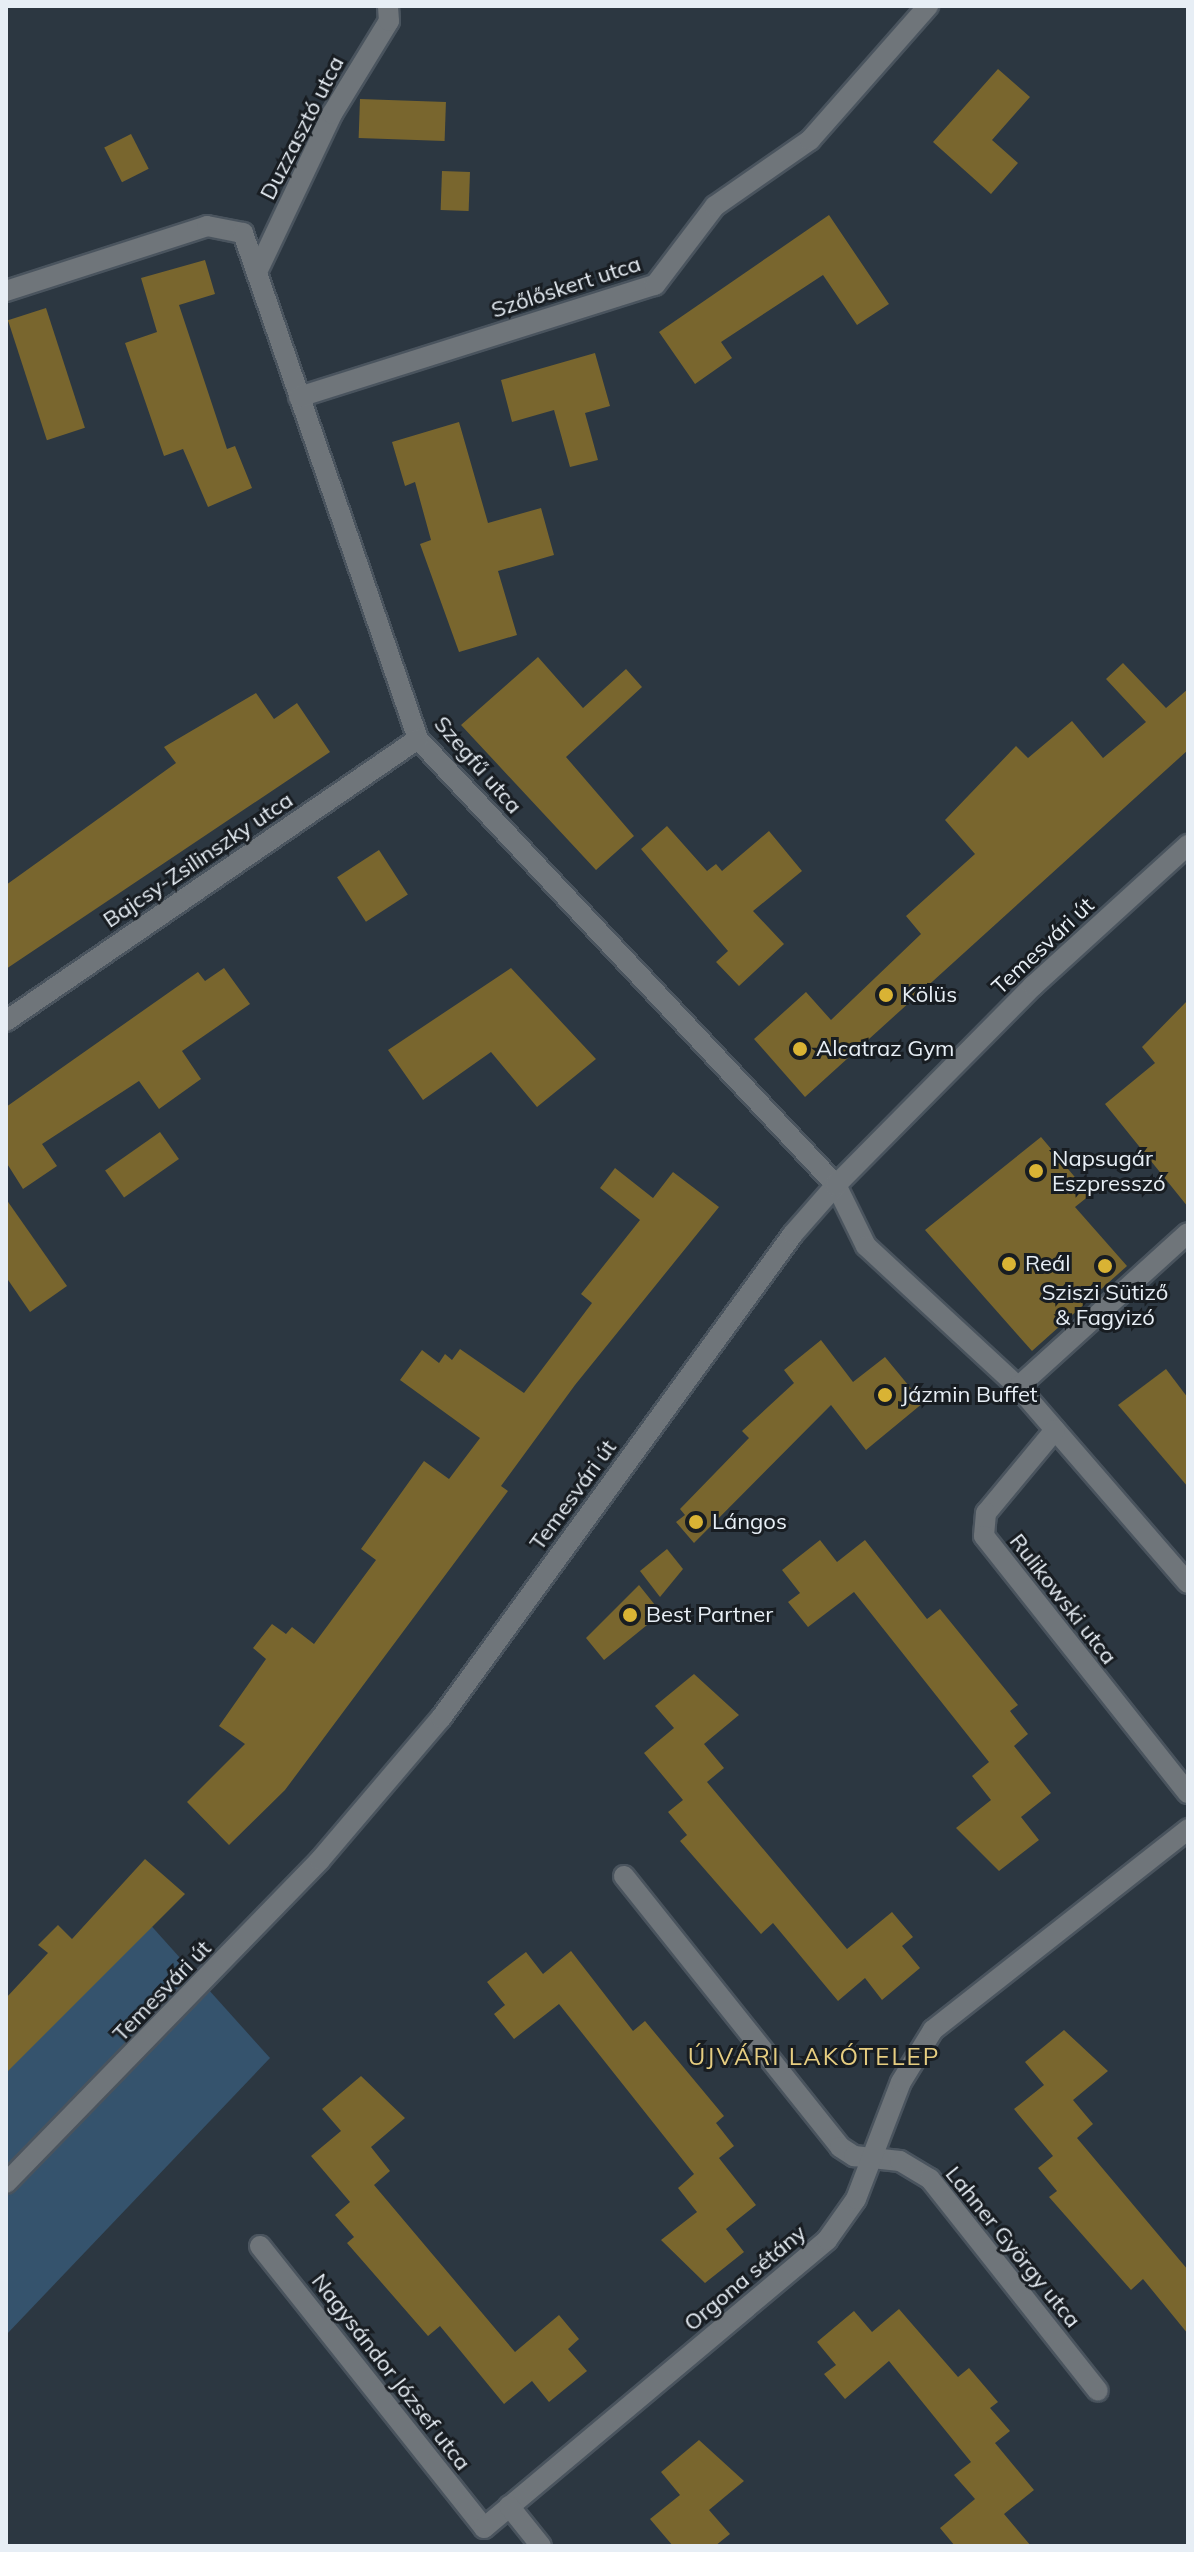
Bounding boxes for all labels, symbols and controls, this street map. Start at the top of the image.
street label: Duzzasztó utca [254,52,350,204]
street label: Szőlőskert utca [488,250,644,324]
street label: Szegfű utca [429,711,527,819]
street label: Bajcsy-Zsilinszky utca [98,787,298,933]
street label: Temesvári út [987,892,1099,1000]
place label: Kölüs [902,982,957,1008]
marker: Kölüs [877,986,895,1004]
place label: Alcatraz Gym [816,1036,954,1062]
marker: Alcatraz Gym [791,1040,809,1058]
place label: Napsugár Eszpresszó [1052,1145,1165,1196]
marker: Napsugár Eszpresszó [1027,1162,1045,1180]
place label: Reál [1025,1251,1070,1277]
marker: Reál [1000,1255,1018,1273]
marker: Sziszi Sütiző & Fagyizó [1096,1257,1114,1275]
place label: Sziszi Sütiző & Fagyizó [1042,1279,1168,1330]
place label: Jázmin Buffet [901,1382,1038,1408]
marker: Jázmin Buffet [876,1386,894,1404]
street label: Temesvári út [524,1435,622,1555]
place label: Lángos [712,1509,787,1535]
marker: Lángos [687,1513,705,1531]
street label: Rulikowski utca [1004,1529,1122,1669]
place label: Best Partner [646,1602,773,1628]
marker: Best Partner [621,1606,639,1624]
street label: Temesvári út [107,1935,217,2047]
district label: ÚJVÁRI LAKÓTELEP [688,2043,940,2071]
street label: Lahner György utca [940,2161,1086,2333]
street label: Orgona sétány [679,2219,811,2337]
street label: Nagysándor József utca [306,2268,476,2476]

